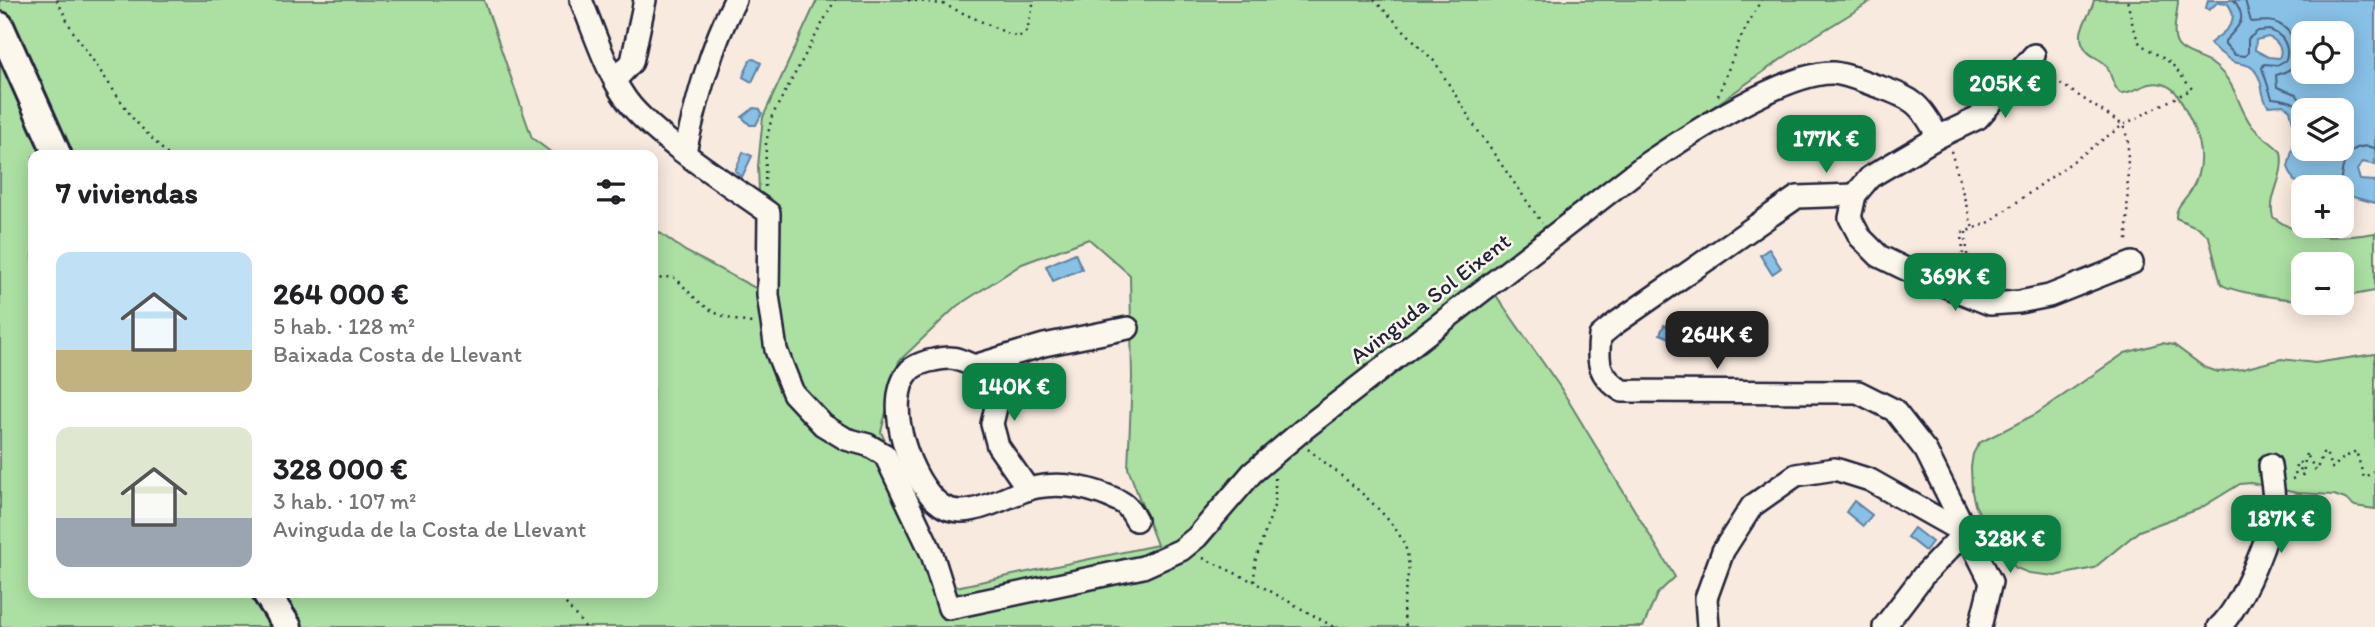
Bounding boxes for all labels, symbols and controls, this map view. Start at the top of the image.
map controls [2291,21,2354,315]
button: locate [2291,21,2354,84]
pin: 205K € [1948,60,2062,120]
text: 205K € [1969,69,2041,97]
button: layers [2291,98,2354,161]
pin: 177K € [1769,116,1883,175]
text: 177K € [1793,124,1859,152]
icon: filters [592,173,630,211]
text: 7 viviendas [56,174,198,211]
button: + [2291,175,2354,238]
street label: Avinguda Sol Eixent [1344,226,1516,369]
button: − [2291,252,2354,315]
pin: 369K € [1898,254,2012,313]
text: 369K € [1920,262,1990,290]
text: 264 000 € [273,275,409,312]
icon: home [112,280,196,364]
text: 5 hab. · 128 m² [273,312,415,340]
pin: 264K € [1660,312,1774,371]
text: 264K € [1681,320,1753,348]
text: Baixada Costa de Llevant [273,340,522,368]
pin: 140K € [957,364,1071,423]
text: 140K € [978,372,1050,400]
text: 328 000 € [273,450,408,487]
icon: home [112,455,196,539]
text: 3 hab. · 107 m² [273,487,417,515]
pin: 187K € [2224,496,2338,555]
text: 187K € [2247,504,2315,532]
text: Avinguda de la Costa de Llevant [273,515,586,543]
pin: 328K € [1953,516,2067,575]
text: 328K € [1975,524,2045,552]

